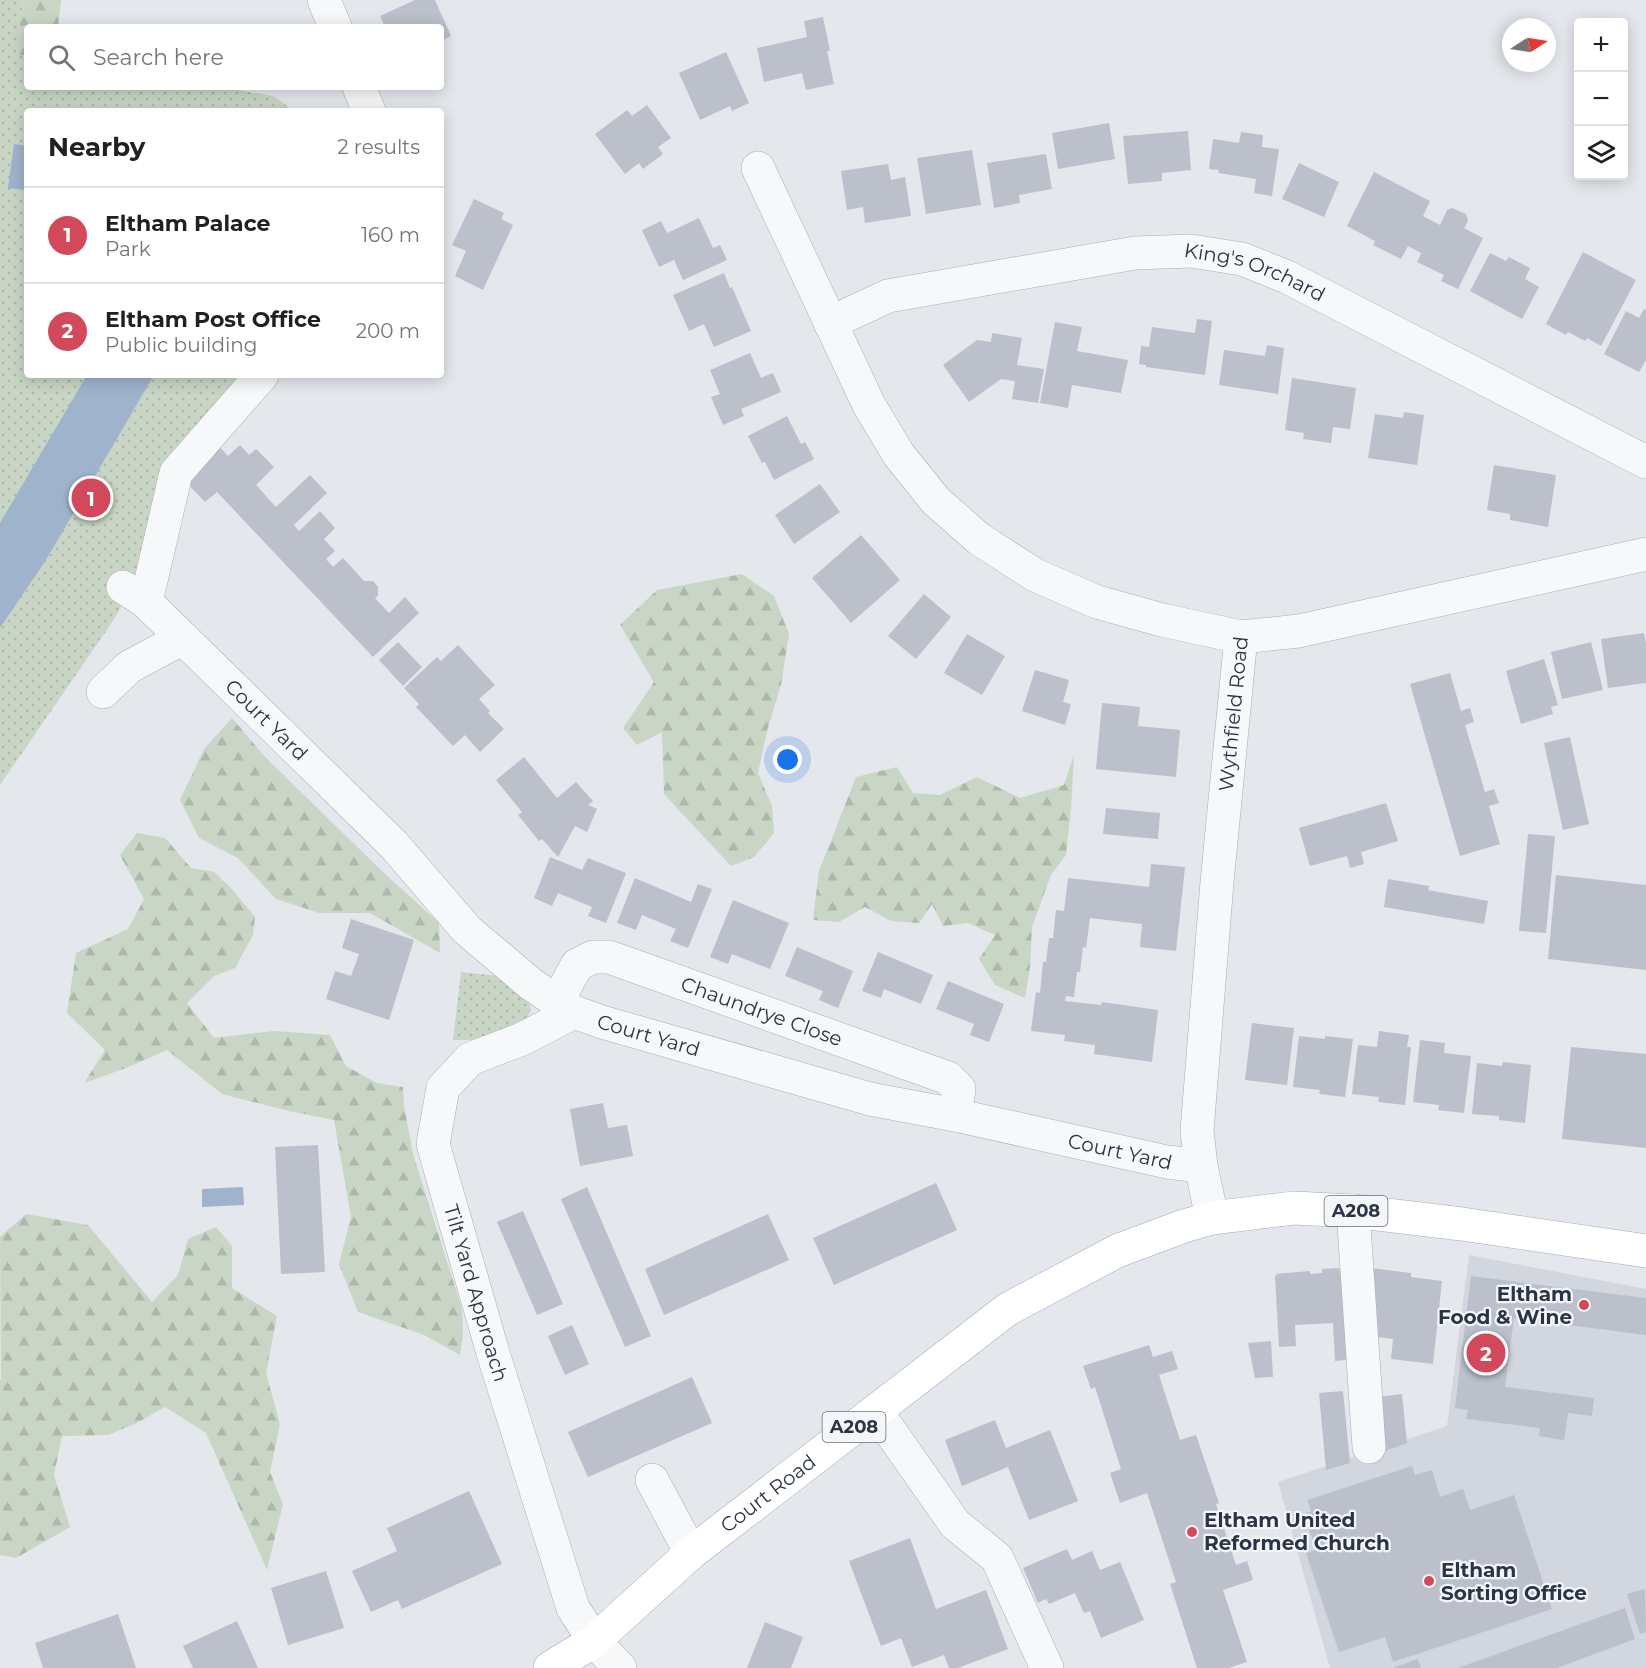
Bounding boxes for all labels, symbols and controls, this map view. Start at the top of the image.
north arrow [1502,18,1556,72]
map controls [1574,18,1628,180]
button: + [1574,18,1628,72]
search box [24,24,444,90]
icon: search [45,41,78,74]
text: Search here [93,44,224,71]
button: − [1574,72,1628,126]
button: layers [1574,126,1628,180]
text: Nearby [48,131,145,163]
text: 2 results [337,135,420,159]
text: Eltham Palace [105,210,270,237]
text: 1 [64,223,71,247]
text: 160 m [361,223,420,247]
text: Park [105,237,151,261]
street label: King's Orchard [1182,238,1329,307]
text: Eltham Post Office [105,306,321,333]
text: 2 [62,319,73,343]
text: 200 m [356,319,420,343]
text: Public building [105,333,258,357]
pin: 1 [72,476,110,520]
street label: Wythfield Road [1214,635,1253,792]
street label: Court Yard [220,674,313,766]
your location [773,745,802,774]
street label: Chaundrye Close [678,972,846,1051]
street label: Court Yard [594,1009,703,1062]
street label: Court Yard [1066,1128,1174,1175]
road number: A208 [1324,1196,1388,1226]
street label: Tilt Yard Approach [439,1202,513,1385]
place label: Eltham Food & Wine [1438,1282,1572,1329]
marker: Eltham Food & Wine [1577,1298,1591,1312]
pin: 2 [1466,1330,1506,1376]
road number: A208 [822,1412,886,1442]
street label: Court Road [716,1449,821,1538]
place label: Eltham United Reformed Church [1204,1508,1390,1555]
marker: Eltham United Reformed Church [1185,1525,1199,1539]
place label: Eltham Sorting Office [1441,1558,1587,1605]
marker: Eltham Sorting Office [1422,1574,1436,1588]

